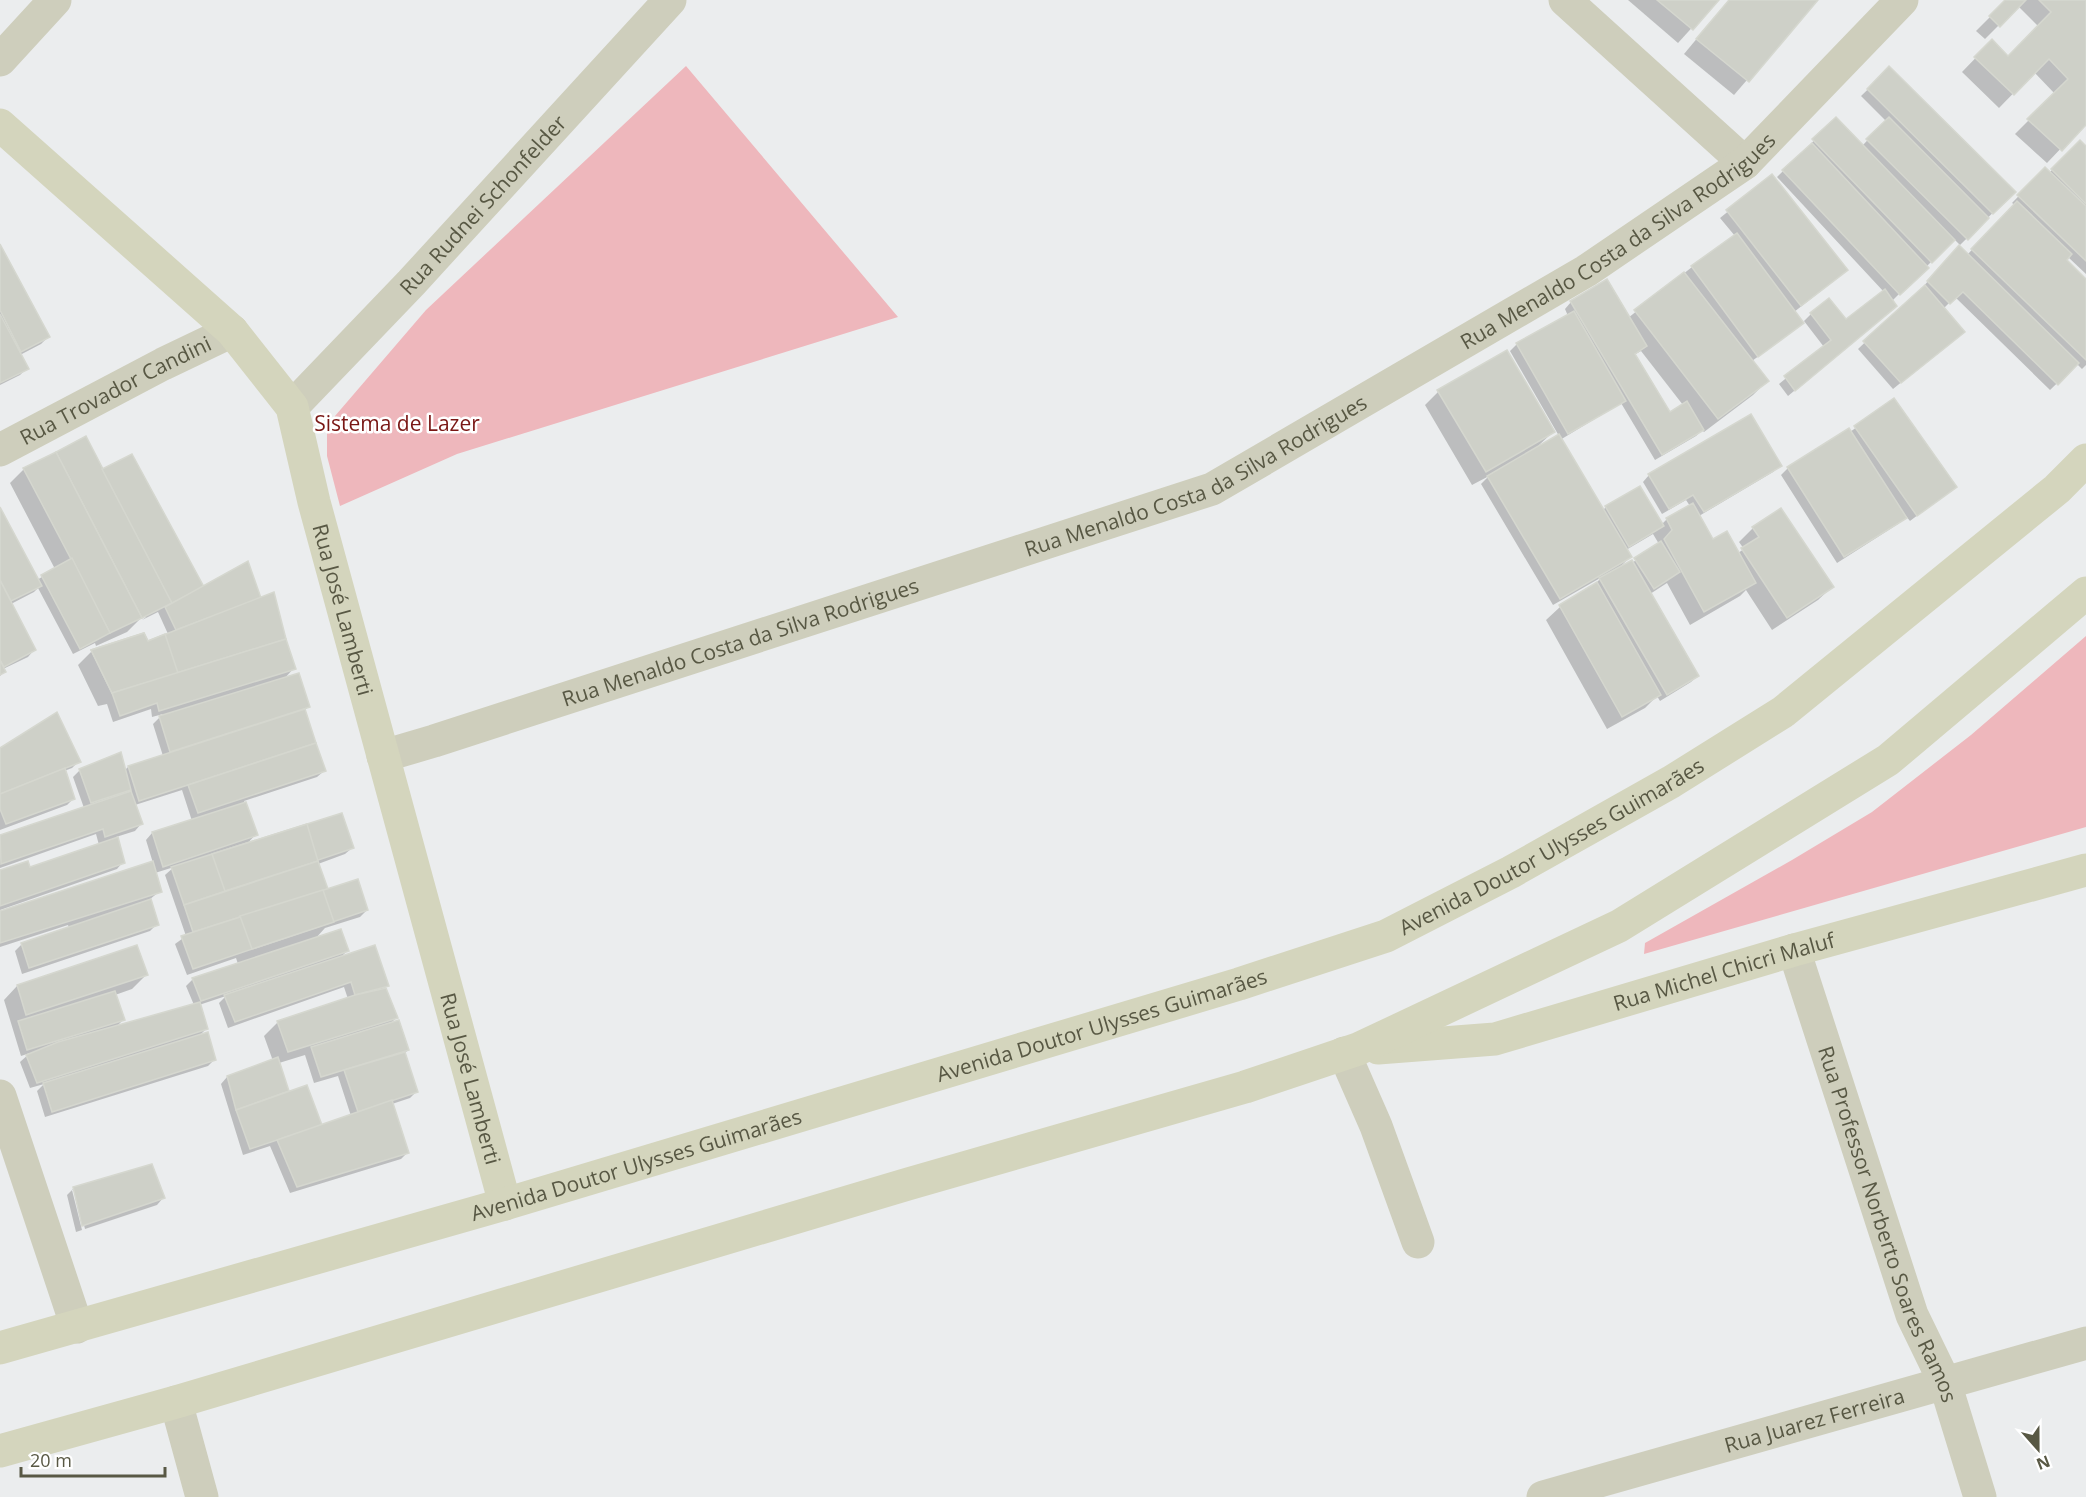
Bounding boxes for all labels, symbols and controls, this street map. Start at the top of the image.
street label: Rua Rudnei Schonfelder [393,108,572,301]
street label: Rua Menaldo Costa da Silva Rodrigues [1455,126,1781,355]
street label: Rua Trovador Candini [15,329,216,451]
street label: Rua Menaldo Costa da Silva Rodrigues [1021,388,1372,563]
park label: Sistema de Lazer [314,409,480,437]
street label: Rua José Lamberti [307,521,380,698]
street label: Rua Menaldo Costa da Silva Rodrigues [558,571,922,713]
street label: Avenida Doutor Ulysses Guimarães [1394,751,1709,941]
street label: Rua Michel Chicri Maluf [1610,925,1839,1017]
street label: Avenida Doutor Ulysses Guimarães [933,962,1271,1088]
street label: Rua José Lamberti [434,990,508,1167]
street label: Rua Professor Norberto Soares Ramos [1812,1042,1964,1405]
street label: Avenida Doutor Ulysses Guimarães [467,1102,805,1227]
street label: Rua Juarez Ferreira [1721,1381,1908,1459]
north arrow [2008,1419,2068,1479]
scale bar [21,1440,165,1478]
text: 20 m [30,1448,72,1472]
text: N [2033,1450,2053,1476]

